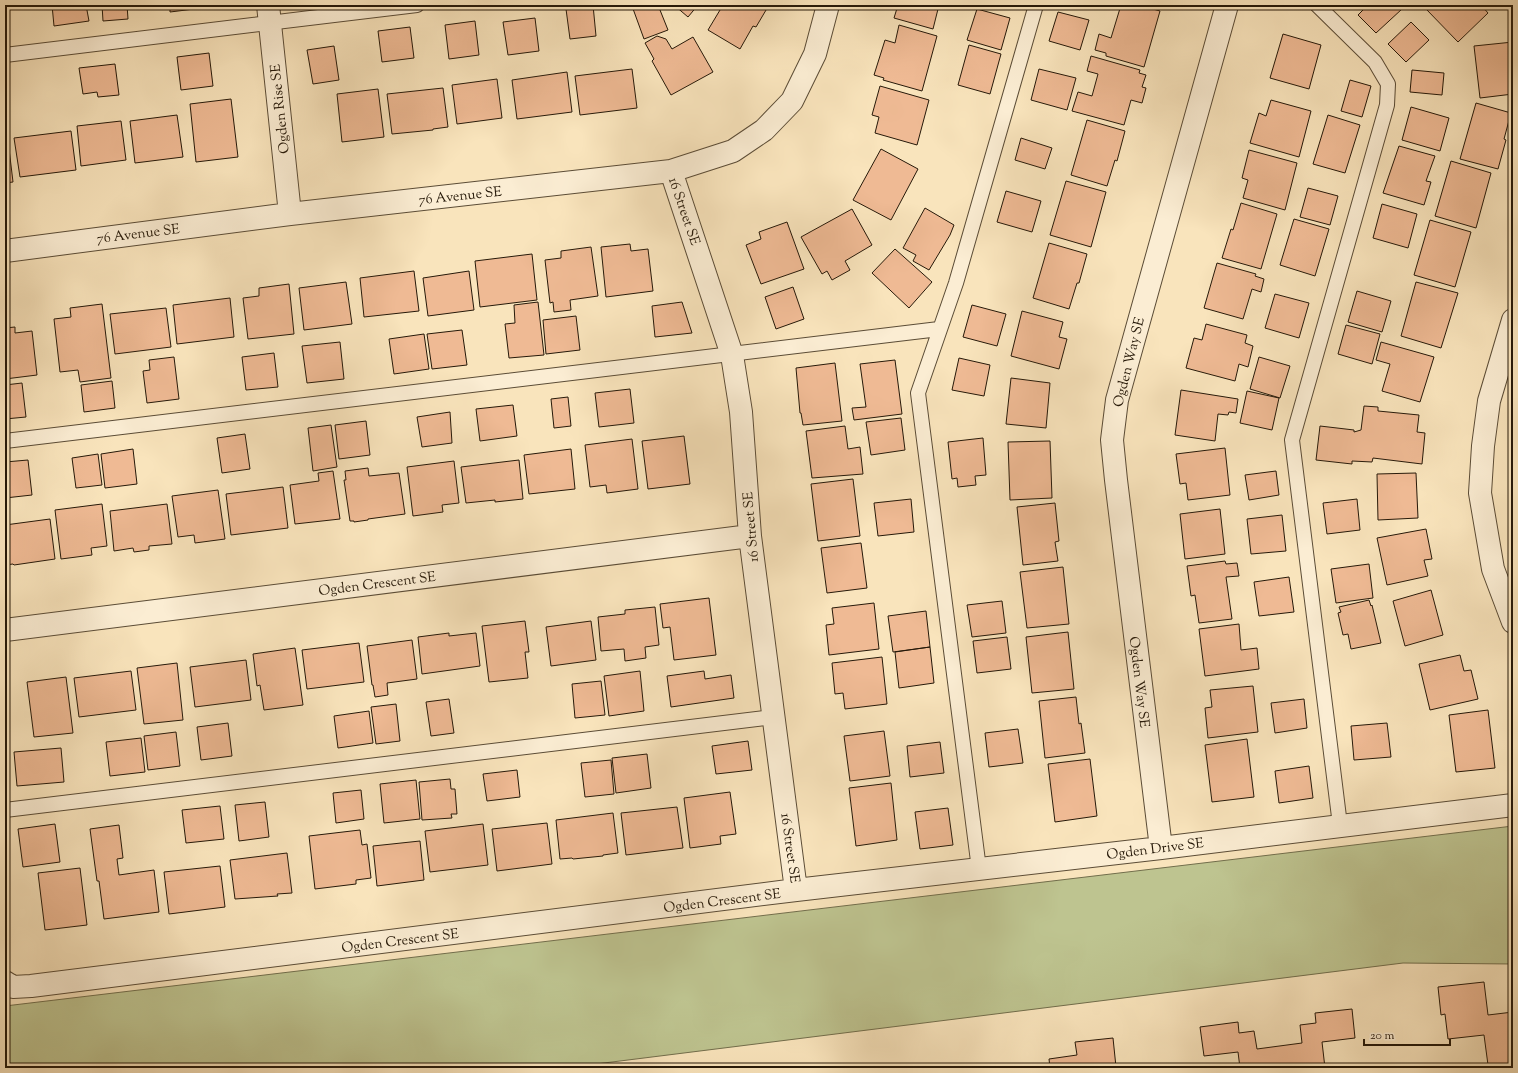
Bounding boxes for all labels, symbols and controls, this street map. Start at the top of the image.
street label: Ogden Rise SE [266,62,296,155]
street label: 16 Street SE [662,175,704,249]
street label: 76 Avenue SE [418,183,503,211]
street label: 76 Avenue SE [96,220,181,250]
street label: Ogden Way SE [1109,315,1151,410]
street label: 16 Street SE [739,490,765,563]
street label: Ogden Crescent SE [317,568,438,602]
street label: Ogden Way SE [1122,635,1154,730]
street label: 16 Street SE [774,812,804,885]
street label: Ogden Drive SE [1106,834,1205,866]
street label: Ogden Crescent SE [662,885,783,919]
street label: Ogden Crescent SE [340,925,461,959]
scale bar [1364,1021,1450,1047]
text: 20 m [1370,1027,1395,1045]

